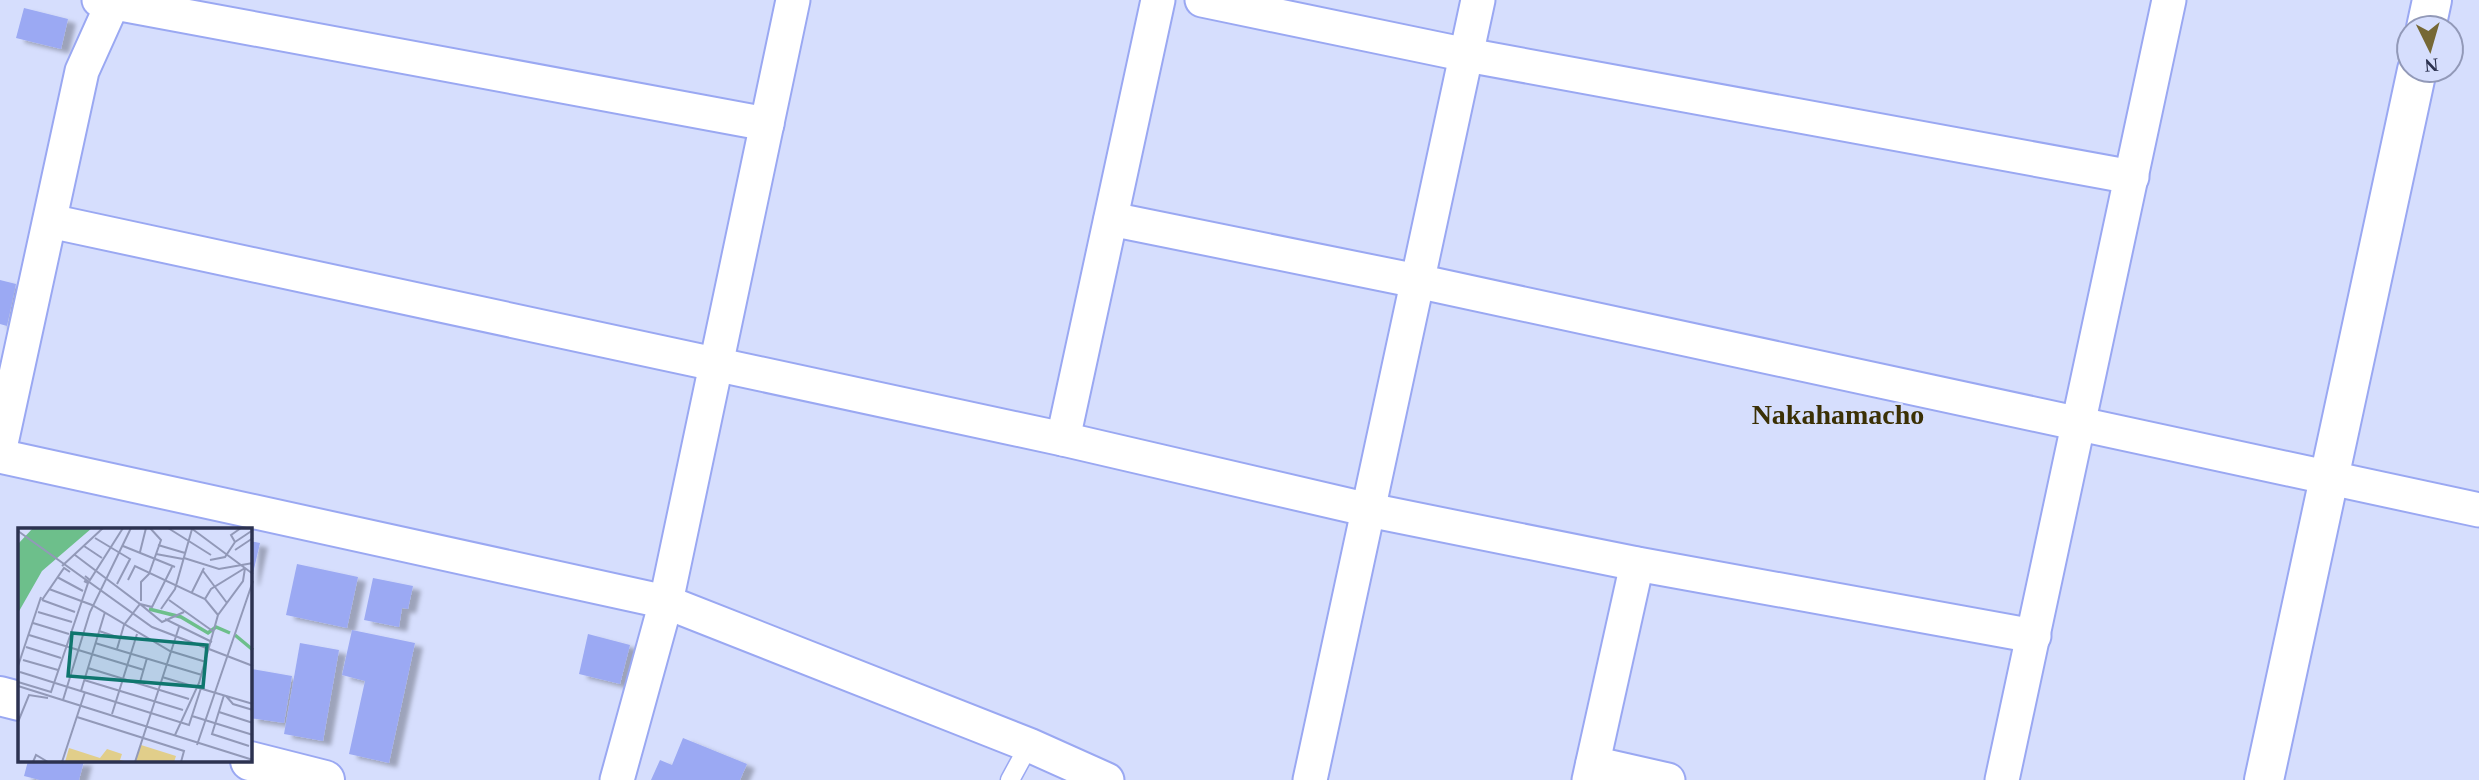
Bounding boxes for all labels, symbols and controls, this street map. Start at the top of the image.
north arrow [2395,14,2465,84]
text: N [2423,54,2439,77]
district label: Nakahamacho [1752,399,1924,430]
inset map [18,528,252,762]

